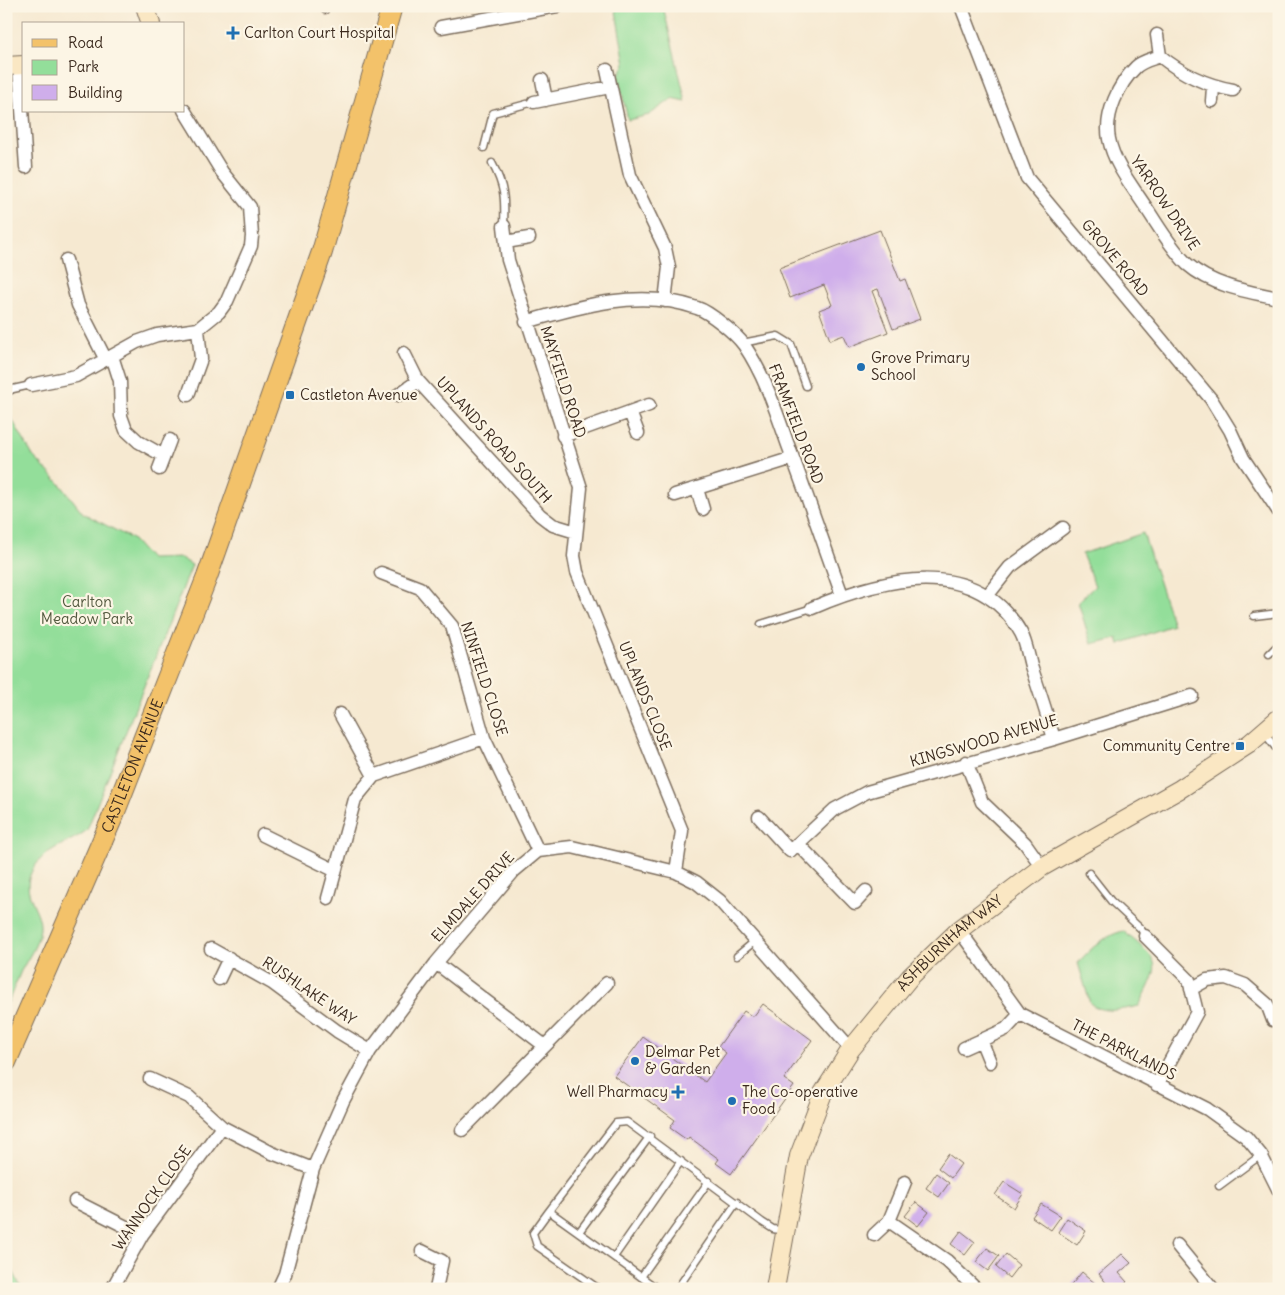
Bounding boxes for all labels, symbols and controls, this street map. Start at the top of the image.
legend [22,22,185,112]
place label: Carlton Court Hospital [244,23,394,42]
marker: Carlton Court Hospital [226,26,240,40]
text: Road [68,33,103,52]
text: Park [68,57,99,76]
text: Building [68,83,123,102]
street label: YARROW DRIVE [1127,152,1204,254]
street label: GROVE ROAD [1078,215,1153,300]
street label: MAYFIELD ROAD [536,323,591,440]
place label: Grove Primary School [871,348,970,384]
street label: FRAMFIELD ROAD [765,361,828,487]
marker: Grove Primary School [855,361,867,373]
street label: UPLANDS ROAD SOUTH [433,372,556,507]
place label: Castleton Avenue [300,385,418,404]
marker: Castleton Avenue [284,389,296,401]
park label: Carlton Meadow Park [41,592,133,628]
street label: NINFIELD CLOSE [457,619,512,739]
street label: UPLANDS CLOSE [615,638,676,753]
street label: CASTLETON AVENUE [97,696,167,836]
street label: KINGSWOOD AVENUE [908,710,1060,771]
place label: Community Centre [1103,736,1230,755]
marker: Community Centre [1234,740,1246,752]
street label: ELMDALE DRIVE [427,847,518,946]
street label: ASHBURNHAM WAY [892,890,1006,995]
street label: RUSHLAKE WAY [259,952,360,1029]
street label: THE PARKLANDS [1069,1015,1180,1084]
place label: Delmar Pet & Garden [645,1042,720,1078]
marker: Delmar Pet & Garden [629,1055,641,1067]
place label: Well Pharmacy [566,1082,668,1101]
place label: The Co-operative Food [742,1082,858,1118]
marker: Well Pharmacy [672,1086,684,1098]
marker: The Co-operative Food [726,1095,738,1107]
street label: WANNOCK CLOSE [108,1141,195,1254]

